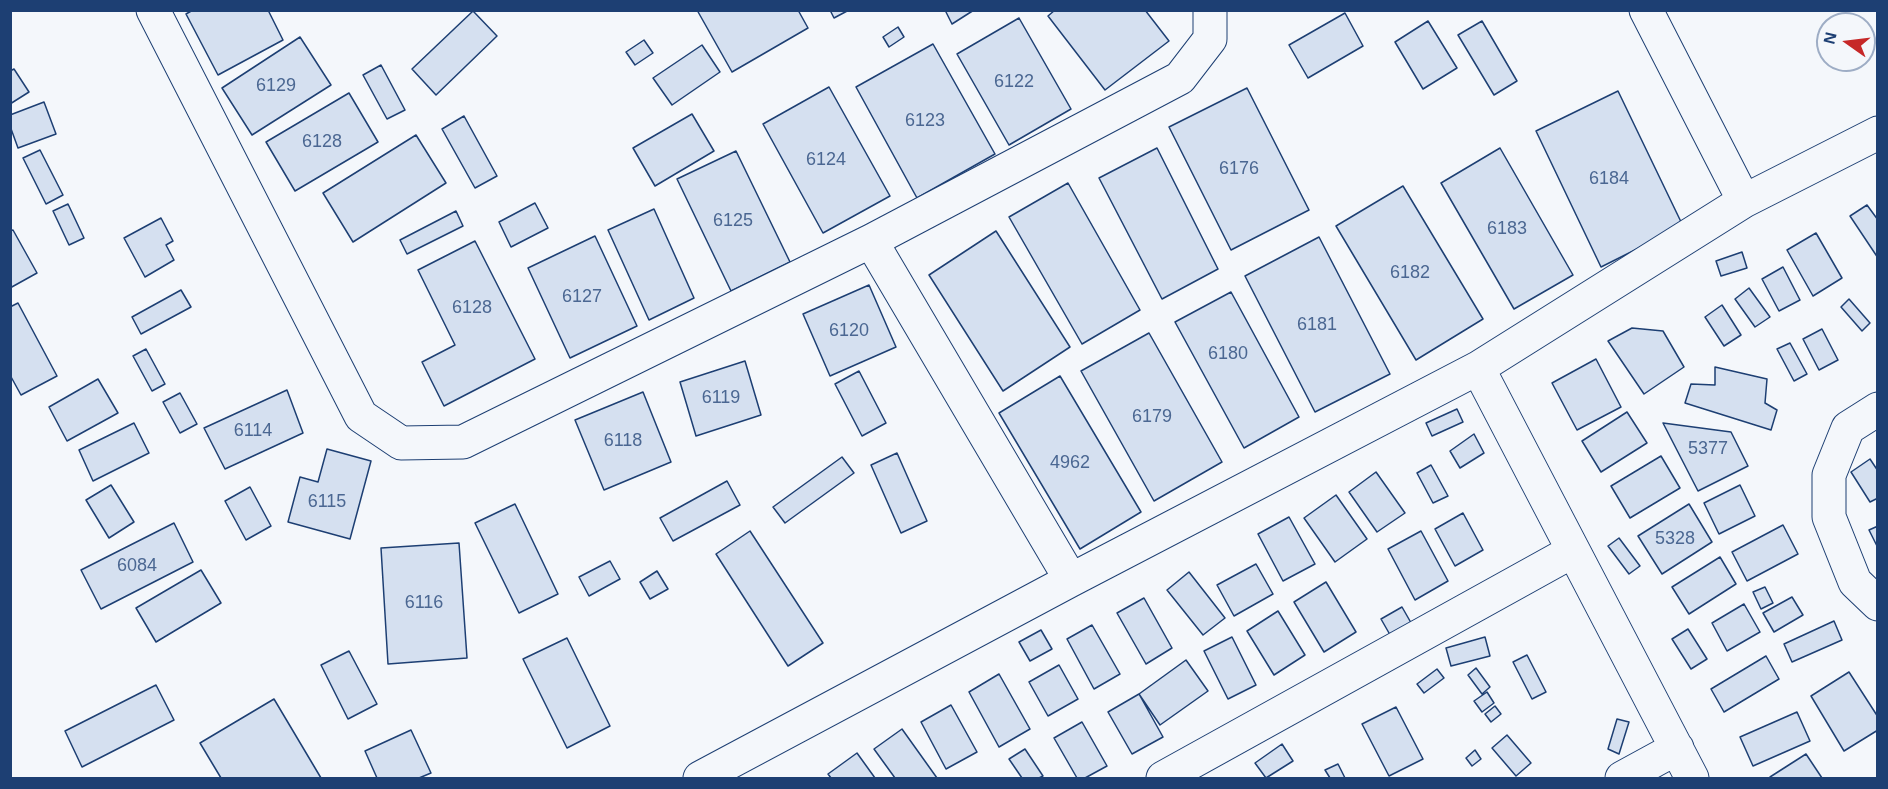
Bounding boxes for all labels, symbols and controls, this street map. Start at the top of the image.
north arrow [1816,12,1876,72]
text: N [1820,30,1840,46]
house number: 6122 [994,71,1034,93]
house number: 6129 [256,75,296,97]
house number: 6123 [905,110,945,132]
house number: 6128 [302,131,342,153]
house number: 6124 [806,149,846,171]
house number: 6176 [1219,158,1259,180]
house number: 6184 [1589,168,1629,190]
house number: 6125 [713,210,753,232]
house number: 6183 [1487,218,1527,240]
house number: 6182 [1390,262,1430,284]
house number: 6127 [562,286,602,308]
house number: 6128 [452,297,492,319]
house number: 6181 [1297,314,1337,336]
house number: 6120 [829,320,869,342]
house number: 6180 [1208,343,1248,365]
house number: 6119 [702,387,740,409]
house number: 6179 [1132,406,1172,428]
house number: 6114 [234,420,272,442]
house number: 6118 [604,430,642,452]
house number: 5377 [1688,438,1728,460]
house number: 4962 [1050,452,1090,474]
house number: 6115 [308,491,346,513]
house number: 5328 [1655,528,1695,550]
house number: 6084 [117,555,157,577]
house number: 6116 [405,592,443,614]

